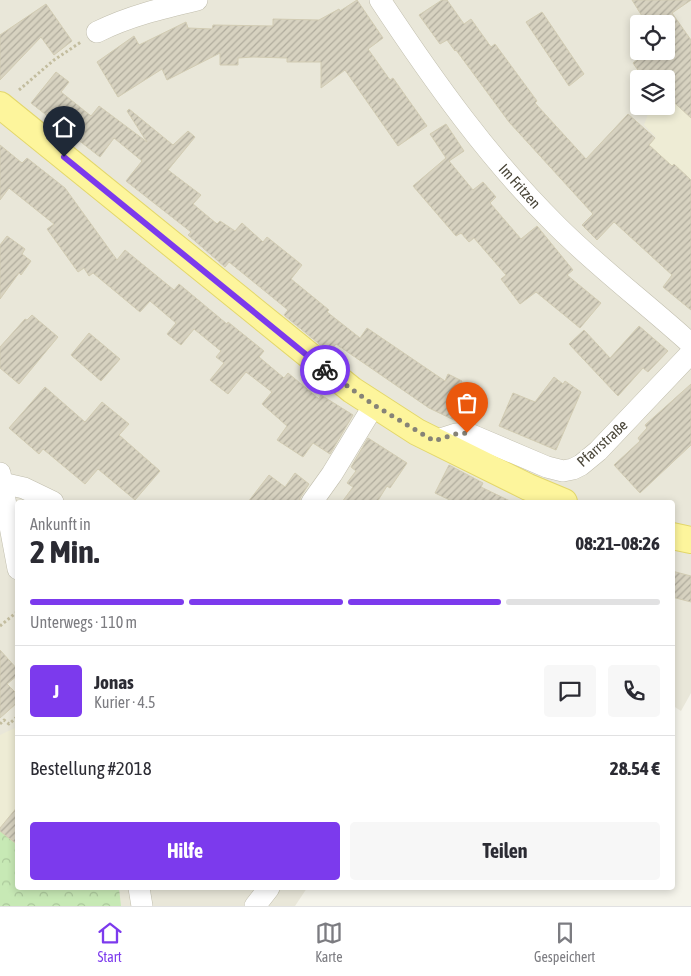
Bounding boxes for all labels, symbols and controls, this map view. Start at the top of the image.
map controls [630,15,675,115]
button: locate [630,15,675,60]
button: layers [630,70,675,115]
pin [43,106,85,157]
icon: home [50,113,78,141]
street label: Im Fritzen [496,160,544,212]
courier [300,345,350,395]
icon: bike [311,356,339,384]
pin [446,382,488,433]
icon: bag [453,389,481,417]
street label: Pfarrstraße [573,416,631,470]
text: Ankunft in [30,515,91,533]
text: 08:21–08:26 [575,532,660,554]
text: 2 Min. [30,533,99,570]
text: Unterwegs · 110 m [30,613,137,631]
button: chat [544,665,596,717]
button: phone [608,665,660,717]
text: Jonas [94,671,134,693]
text: J [53,680,59,702]
text: Kurier · 4.5 [94,693,156,711]
text: Bestellung #2018 [30,757,152,779]
text: 28.54 € [610,757,660,779]
button: Hilfe [30,822,340,880]
button: Teilen [350,822,660,880]
tab: Start [96,919,124,965]
tab: Karte [315,919,343,965]
tab: Gespeichert [534,919,595,965]

